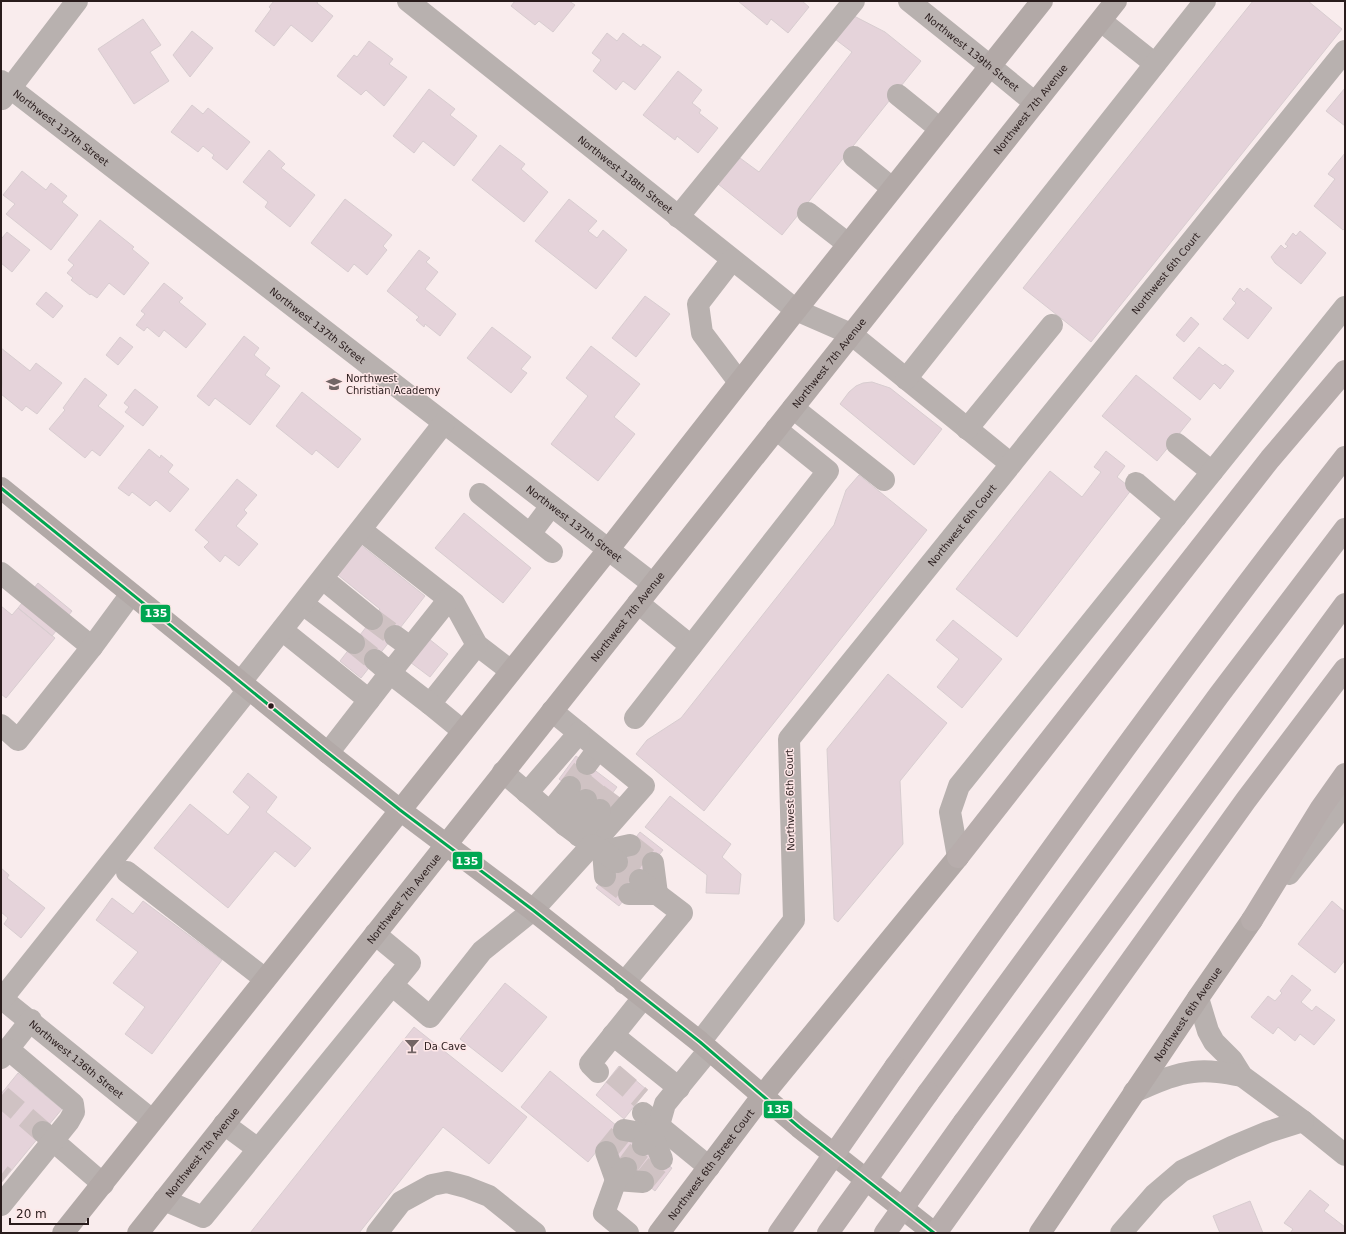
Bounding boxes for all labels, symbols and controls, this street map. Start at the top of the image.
street label: Northwest 139th Street [923,11,1021,93]
street label: Northwest 7th Avenue [991,62,1069,156]
street label: Northwest 137th Street [11,87,111,168]
street label: Northwest 138th Street [576,133,675,215]
street label: Northwest 6th Court [1129,230,1202,316]
street label: Northwest 137th Street [268,285,368,366]
street label: Northwest 7th Avenue [790,316,868,410]
place label: Northwest Christian Academy [346,373,440,396]
school or university icon: Northwest Christian Academy [325,375,343,393]
street label: Northwest 6th Court [925,482,998,568]
street label: Northwest 137th Street [524,483,624,564]
street label: Northwest 7th Avenue [588,569,666,664]
line badge: 135 [140,604,171,623]
text: 135 [145,607,167,620]
unlabelled marker [266,701,276,711]
street label: Northwest 6th Court [784,749,796,851]
street label: Northwest 7th Avenue [364,851,443,946]
line badge: 135 [452,851,483,870]
text: 135 [456,855,478,868]
street label: Northwest 6th Avenue [1152,965,1223,1063]
street label: Northwest 136th Street [27,1018,126,1100]
bar icon: Da Cave [403,1037,421,1055]
place label: Da Cave [424,1041,466,1052]
line badge: 135 [763,1100,793,1119]
text: 135 [767,1103,789,1116]
street label: Northwest 7th Avenue [163,1105,241,1199]
street label: Northwest 6th Street Court [666,1107,756,1222]
scale bar [10,1200,88,1226]
text: 20 m [16,1207,47,1221]

